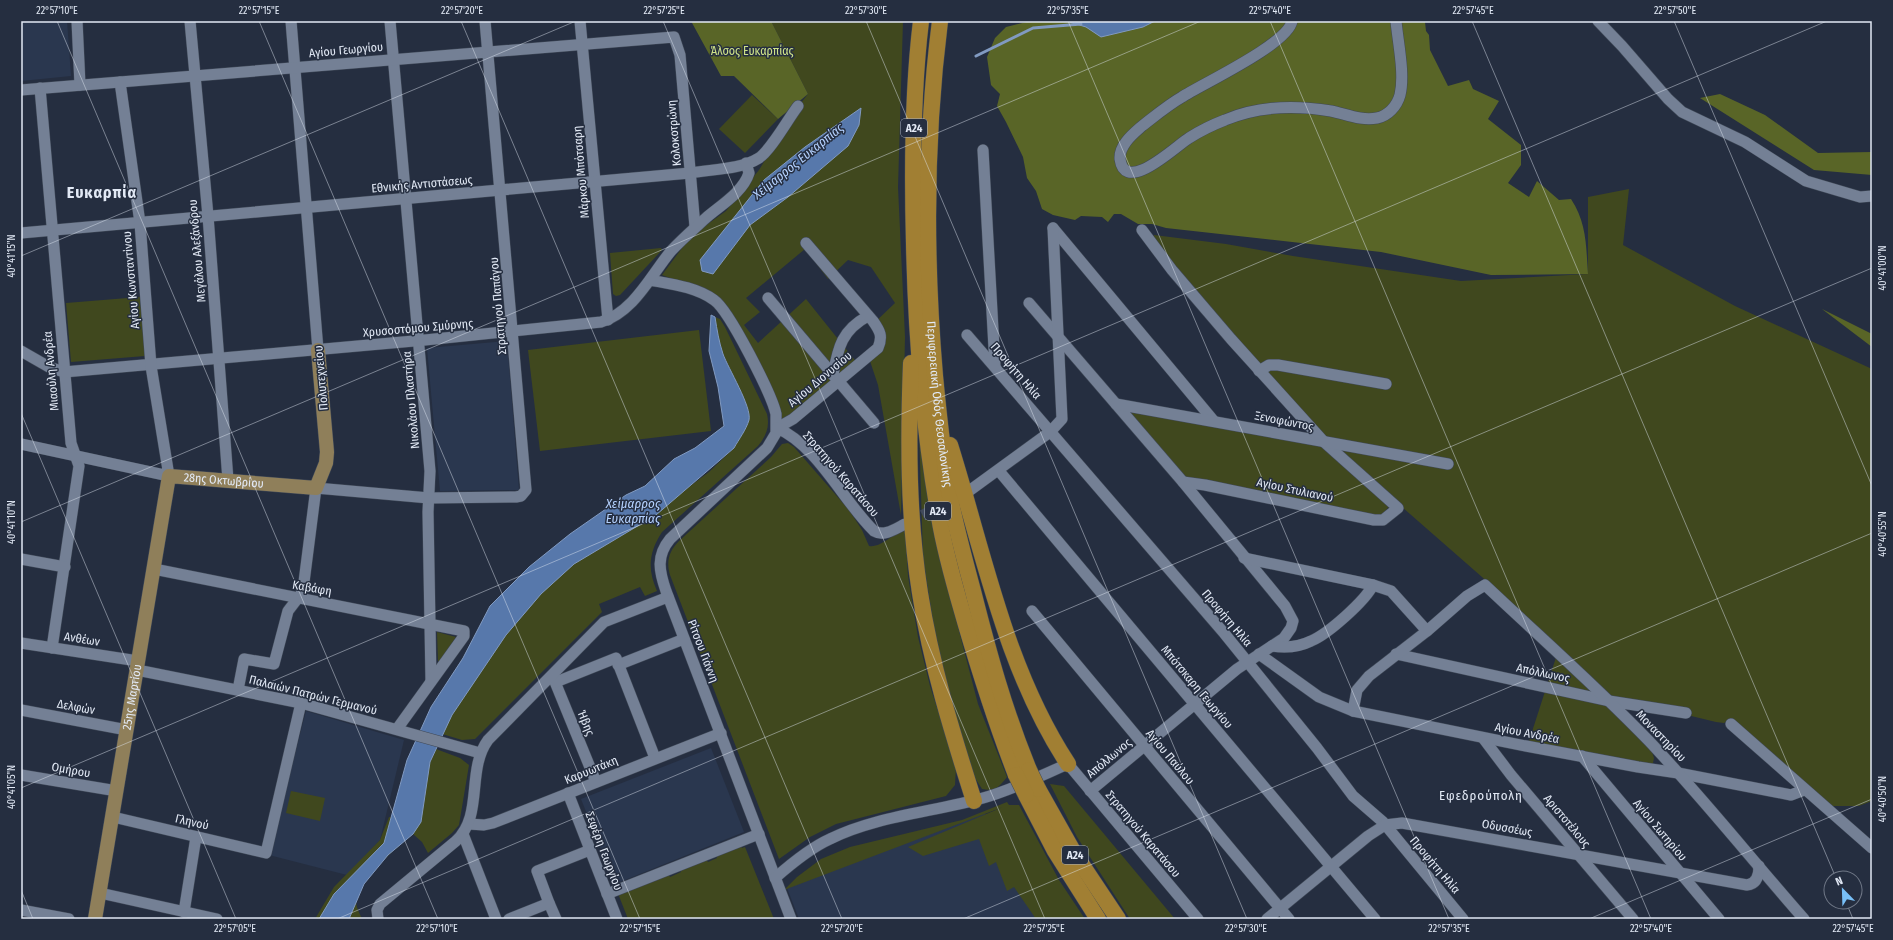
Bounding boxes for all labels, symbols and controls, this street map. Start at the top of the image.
text: 22°57'10"E [36,5,78,17]
text: 22°57'15"E [239,5,280,17]
text: 22°57'20"E [441,5,483,17]
text: 22°57'25"E [643,5,685,17]
text: 22°57'30"E [845,5,887,17]
text: 22°57'35"E [1047,5,1089,17]
text: 22°57'40"E [1249,5,1291,17]
text: 22°57'45"E [1452,5,1494,17]
text: 22°57'50"E [1654,5,1696,17]
street label: Αγίου Γεωργίου [308,40,384,60]
park label: Άλσος Ευκαρπίας [710,44,794,58]
street label: Κολοκοτρώνη [664,99,684,167]
water label: Χείμαρρος Ευκαρπίας [749,119,847,203]
road number: Α24 [901,119,927,137]
street label: Μάρκου Μπότσαρη [570,125,592,219]
street label: Εθνικής Αντιστάσεως [371,173,473,195]
district label: Ευκαρπία [67,183,137,202]
street label: Μεγάλου Αλεξάνδρου [186,199,208,303]
street label: Αγίου Κωνσταντίνου [120,231,142,329]
text: 40°41'15"N [6,235,18,278]
text: 40°41'00"N [1877,245,1889,291]
street label: Στρατηγού Παπάγου [487,257,509,355]
street label: Χρυσοστόμου Σμύρνης [362,316,474,340]
street label: Περιφερειακή Οδός Θεσσαλονίκης [924,321,955,488]
street label: Μιαούλη Ανδρέα [41,330,61,412]
street label: Προφήτη Ηλία [988,340,1044,402]
street label: Πολυτεχνείου [311,345,331,411]
street label: Αγίου Διονυσίου [785,348,855,410]
street label: Νικολάου Πλαστήρα [400,351,422,449]
street label: Ξενοφώντος [1253,408,1315,434]
street label: Στρατηγού Καρατάσου [800,428,882,520]
street label: 28ης Οκτωβρίου [183,470,264,491]
street label: Αγίου Στυλιανού [1255,475,1335,505]
water label: Χείμαρρος Ευκαρπίας [605,496,661,526]
text: 40°41'10"N [6,500,18,544]
road number: Α24 [925,502,951,520]
text: 40°40'55"N [1877,511,1889,557]
street label: Καβάφη [291,578,333,598]
street label: Προφήτη Ηλία [1199,587,1255,649]
street label: Ρίτσου Γιάννη [685,618,721,684]
street label: Ανθέων [63,629,102,649]
street label: Μπότσκαρη Γεωργίου [1158,643,1236,731]
street label: Απόλλωνος [1515,661,1571,685]
street label: 25ης Μαρτίου [120,663,144,731]
street label: Παλαιών Πατρών Γερμανού [247,672,379,718]
street label: Δελφών [56,697,97,717]
street label: Μοναστηρίου [1633,707,1689,765]
street label: Ήβης [575,708,597,738]
street label: Αγίου Ανδρέα [1494,720,1560,746]
street label: Αγίου Παύλου [1143,727,1197,787]
street label: Απόλλωνος [1084,735,1134,781]
street label: Καρυωτάκη [562,753,620,787]
street label: Ομήρου [51,760,91,780]
text: 40°41'05"N [6,765,18,809]
text: 40°40'50"N [1877,776,1889,822]
street label: Στρατηγού Καρατάσου [1103,788,1183,880]
district label: Εφεδρούπολη [1439,788,1523,803]
street label: Αριστοτέλους [1541,792,1593,850]
street label: Αγίου Σωτηρίου [1630,796,1690,864]
street label: Σεφέρη Γεωργίου [583,810,625,892]
street label: Γληνού [174,811,210,833]
street label: Οδυσσέως [1481,817,1533,839]
street label: Προφήτη Ηλία [1407,834,1463,896]
road number: Α24 [1062,846,1088,864]
north arrow [1823,870,1863,910]
text: N [1834,874,1845,889]
text: 22°57'05"E [214,923,256,935]
text: 22°57'10"E [416,923,458,935]
text: 22°57'15"E [620,923,661,935]
text: 22°57'20"E [821,923,863,935]
text: 22°57'25"E [1023,923,1065,935]
text: 22°57'30"E [1225,923,1267,935]
text: 22°57'35"E [1428,923,1470,935]
text: 22°57'40"E [1630,923,1672,935]
text: 22°57'45"E [1832,923,1874,935]

